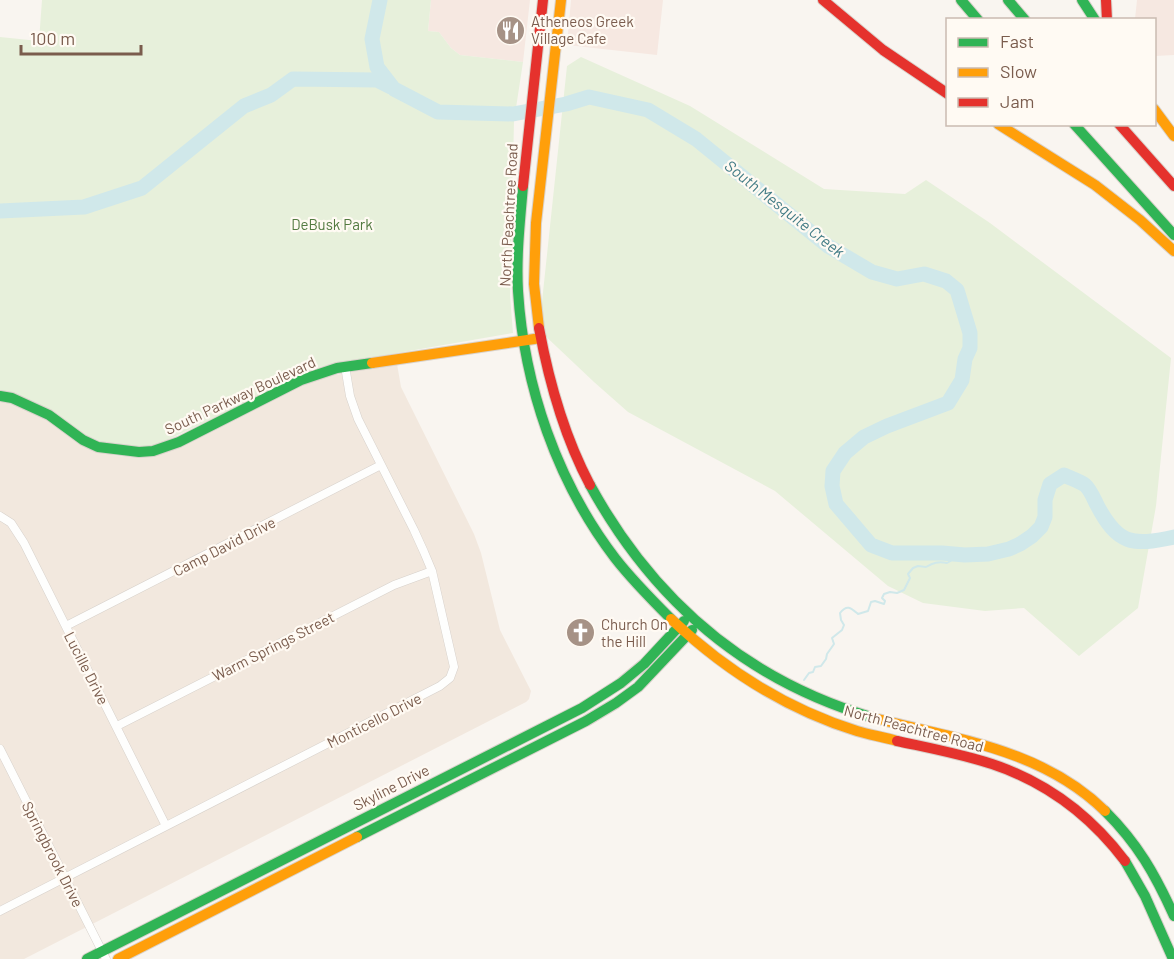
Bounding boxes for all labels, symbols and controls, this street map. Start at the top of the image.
place label: Atheneos Greek Village Cafe [531,12,634,47]
restaurant icon: Atheneos Greek Village Cafe [494,14,526,46]
scale bar [21,18,141,56]
legend [946,18,1156,126]
text: 100 m [30,27,75,49]
text: Fast [1000,30,1034,52]
text: Slow [1000,60,1037,82]
text: Jam [1000,90,1034,112]
street label: North Peachtree Road [495,143,521,287]
water label: South Mesquite Creek [721,155,849,261]
park label: DeBusk Park [291,215,373,233]
street label: South Parkway Boulevard [162,352,318,438]
street label: Camp David Drive [170,512,278,580]
street label: Warm Springs Street [209,607,337,685]
place label: Church On the Hill [601,615,668,650]
church icon: Church On the Hill [564,617,596,649]
street label: Lucille Drive [61,628,113,708]
street label: Monticello Drive [324,688,424,752]
street label: North Peachtree Road [842,701,986,755]
street label: Skyline Drive [350,760,432,814]
street label: Springbrook Drive [19,798,87,910]

